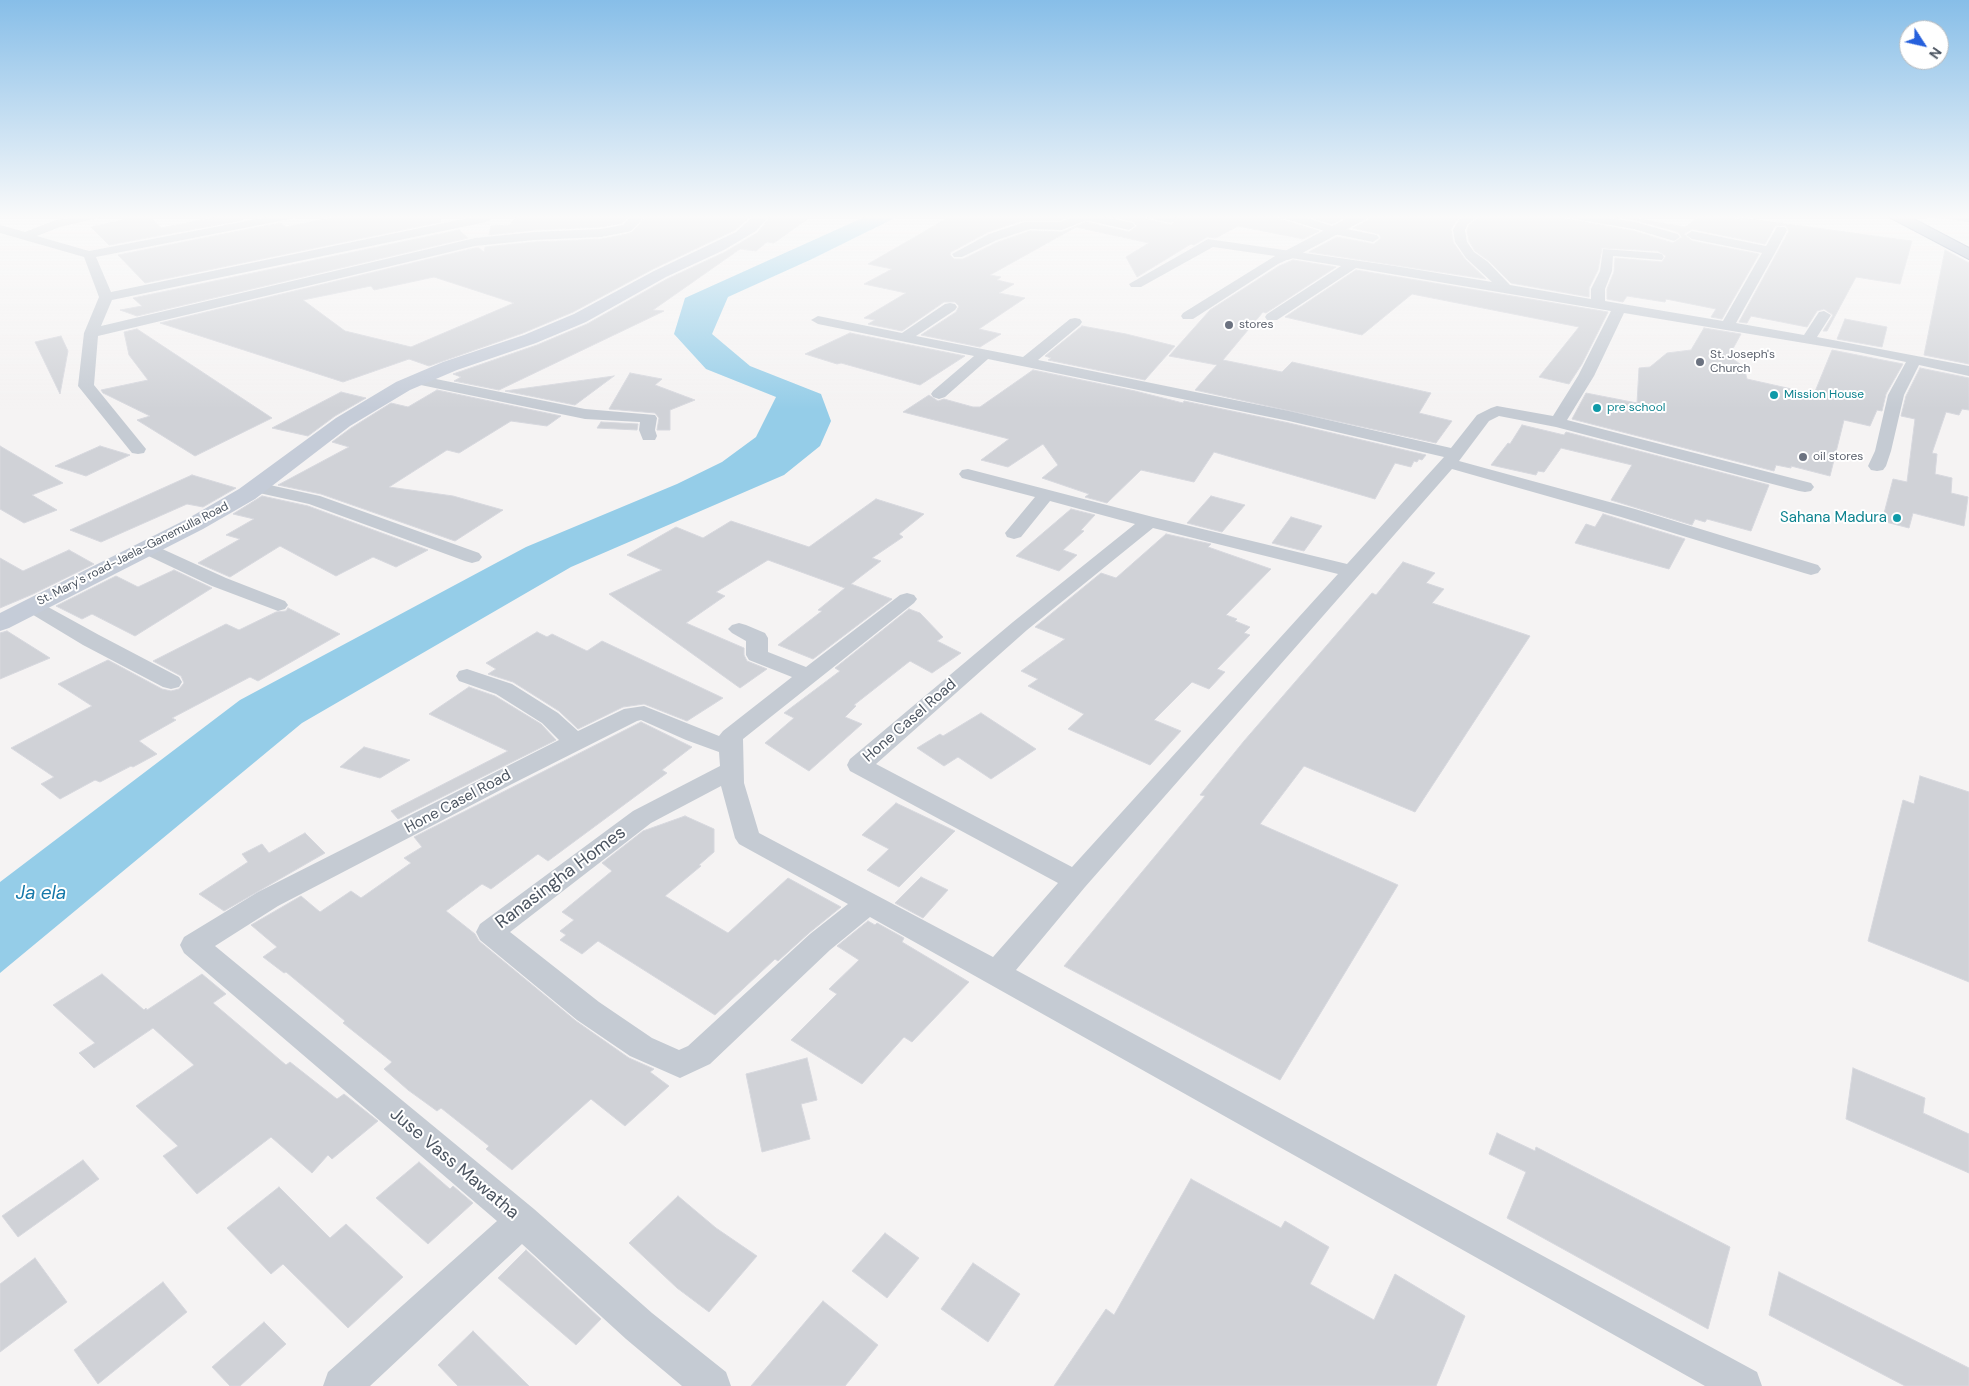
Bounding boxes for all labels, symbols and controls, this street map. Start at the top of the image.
north arrow [1899,20,1949,70]
text: N [1925,44,1946,62]
place label: stores [1239,318,1273,332]
marker: stores [1223,319,1235,331]
place label: St. Joseph's Church [1710,348,1775,376]
marker: St. Joseph's Church [1694,356,1706,368]
place label: Mission House [1784,388,1864,402]
marker: Mission House [1768,389,1780,401]
place label: pre school [1607,401,1665,415]
marker: pre school [1591,402,1603,414]
place label: oil stores [1813,450,1863,464]
marker: oil stores [1797,451,1809,463]
street label: St. Mary's road-Jaela-Ganemulla Road [35,499,231,609]
place label: Sahana Madura [1780,509,1887,527]
marker: Sahana Madura [1891,512,1903,524]
street label: Hone Casel Road [860,676,960,766]
street label: Hone Casel Road [402,766,514,838]
street label: Ranasingha Homes [492,822,630,934]
water label: Ja ela [16,883,66,905]
street label: Juse Vass Mawatha [385,1104,523,1224]

